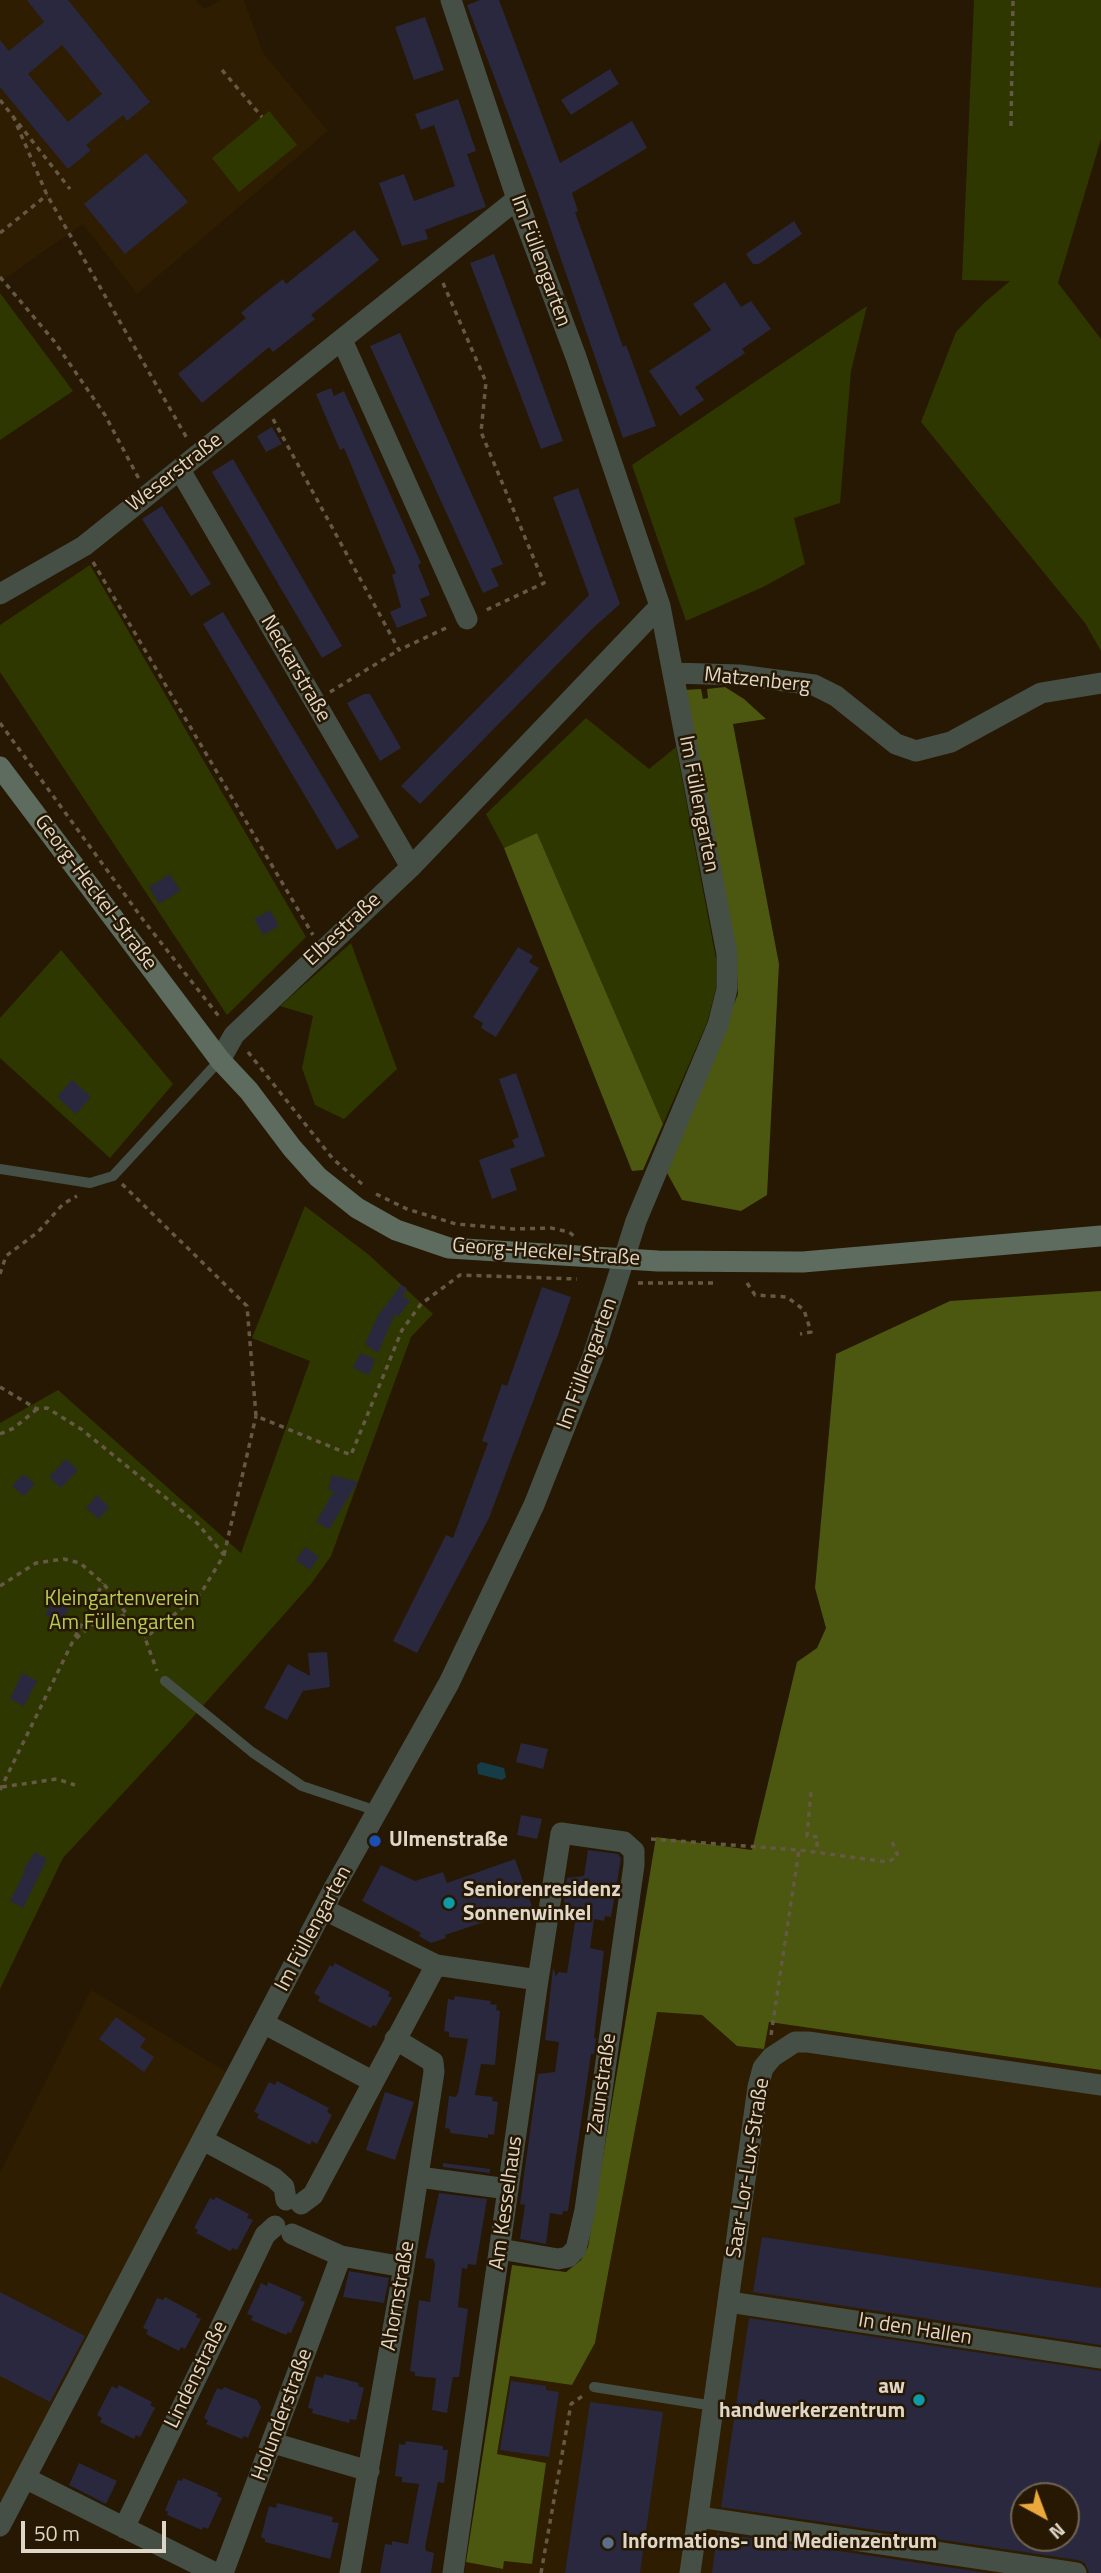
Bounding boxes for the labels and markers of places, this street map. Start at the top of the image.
place label: Ulmenstraße [389,1828,508,1854]
marker: Ulmenstraße [367,1833,383,1849]
place label: Seniorenresidenz Sonnenwinkel [463,1878,621,1928]
marker: Seniorenresidenz Sonnenwinkel [441,1895,457,1911]
place label: aw handwerkerzentrum [719,2375,905,2425]
marker: aw handwerkerzentrum [911,2392,927,2408]
place label: Informations- und Medienzentrum [622,2530,937,2556]
marker: Informations- und Medienzentrum [600,2535,616,2551]

